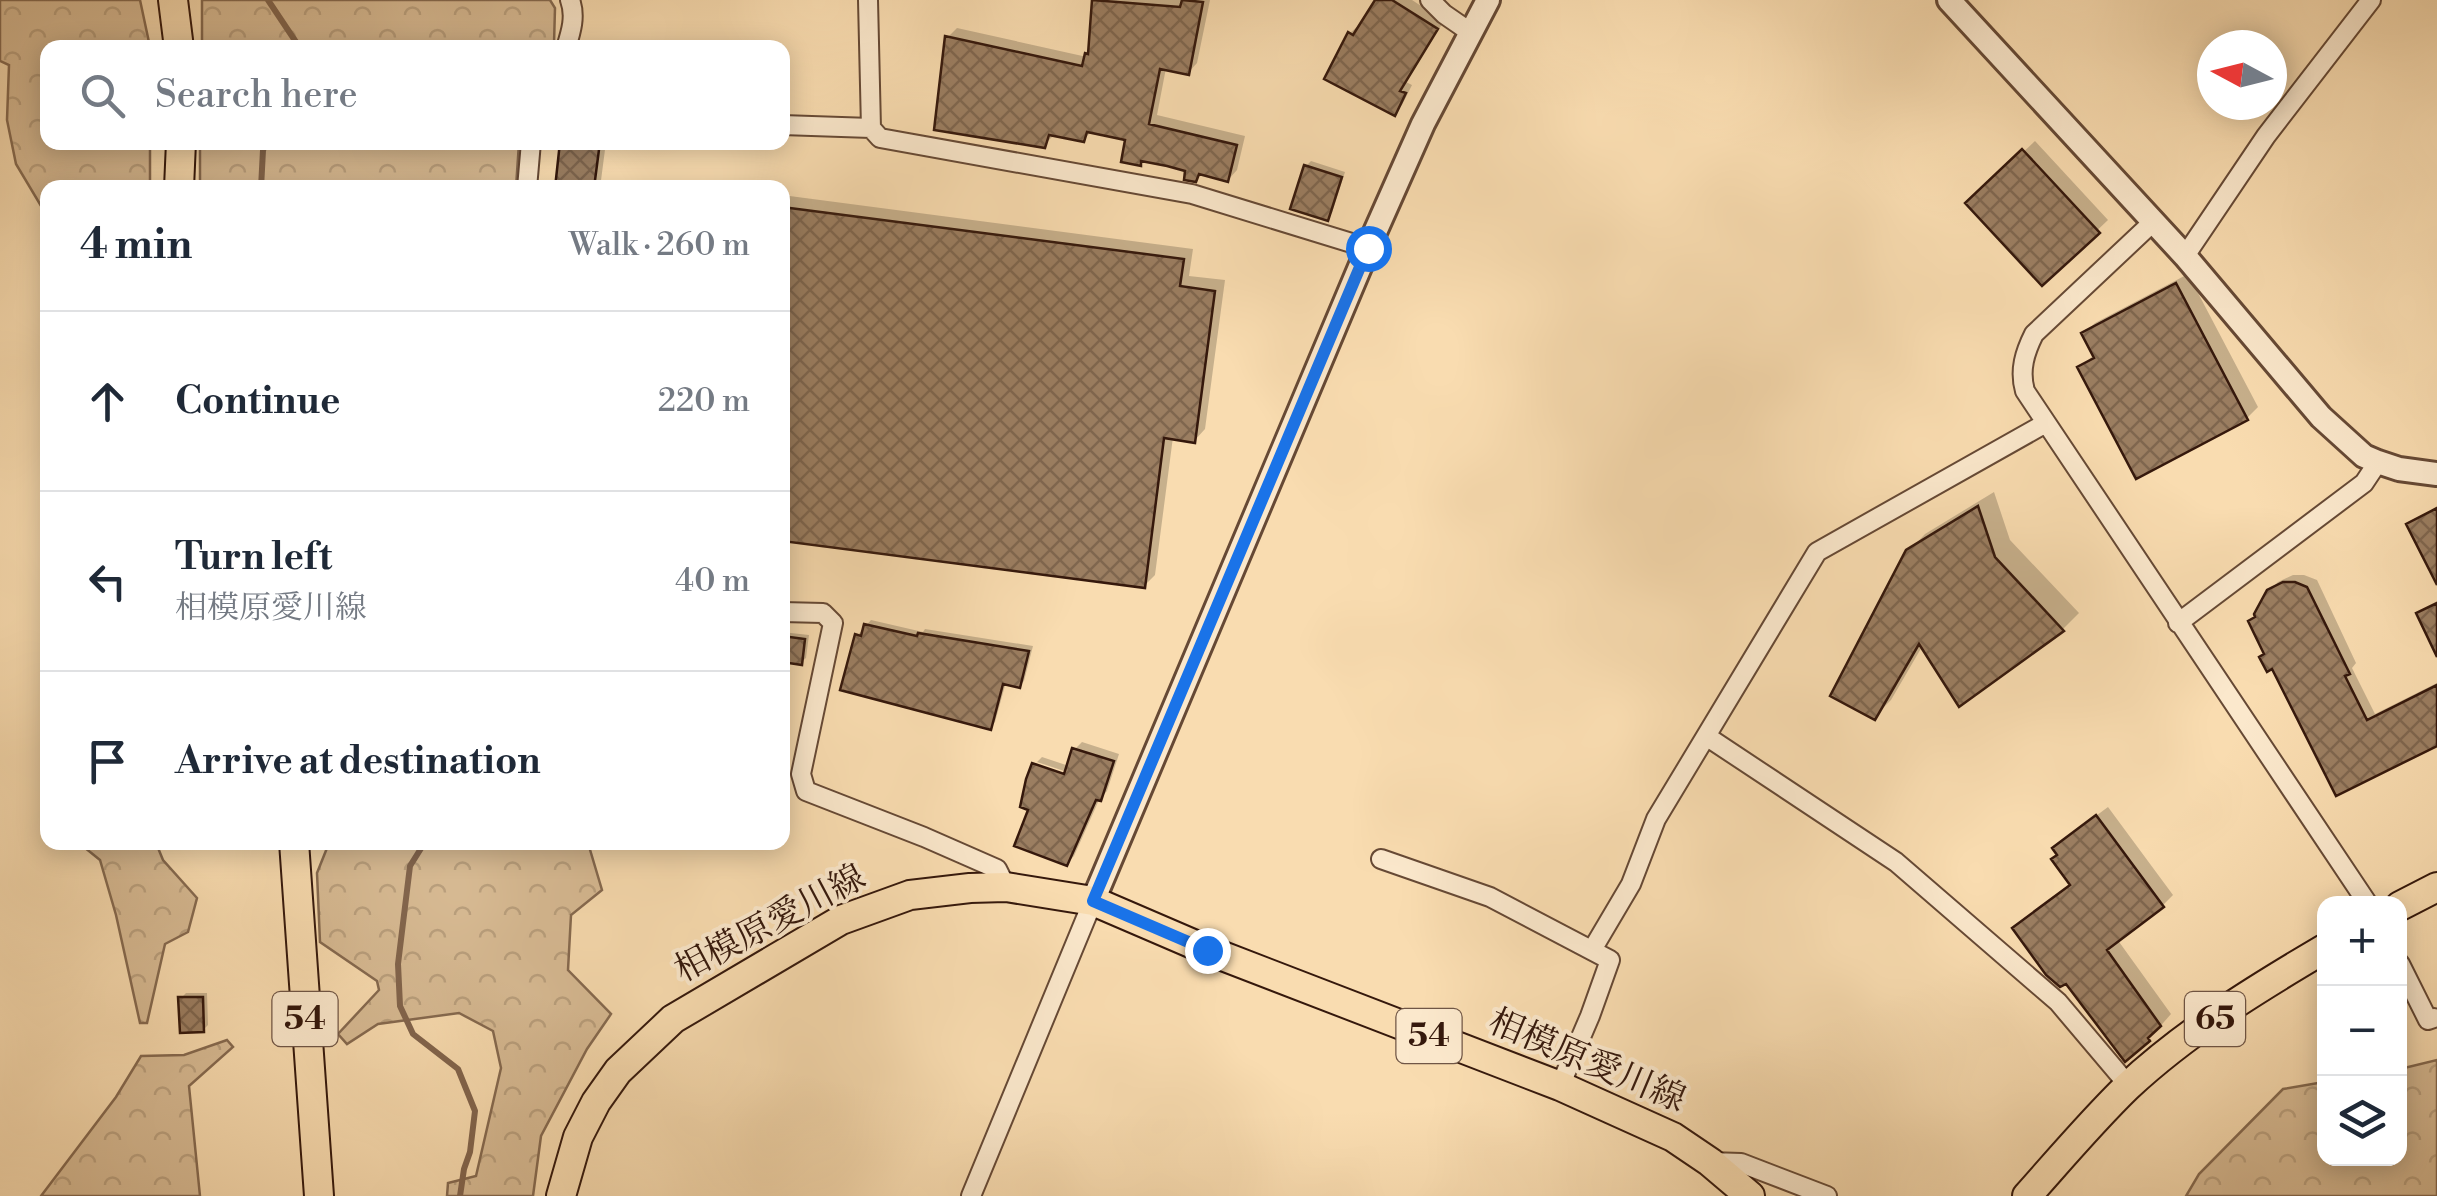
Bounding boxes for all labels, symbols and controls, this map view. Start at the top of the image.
north arrow [2197,30,2287,120]
search box [40,40,790,150]
icon: search [75,68,130,123]
text: Search here [155,72,358,119]
text: 4 min [80,219,192,272]
text: Walk · 260 m [569,225,750,265]
route start [1346,226,1392,272]
icon: ahead [80,374,135,429]
text: Continue [175,378,340,425]
text: 220 m [658,381,750,421]
text: Turn left [175,534,332,581]
icon: left [80,554,135,609]
text: 40 m [675,561,750,601]
text: 相模原愛川線 [175,588,367,628]
icon: arrive [80,734,135,789]
text: Arrive at destination [175,738,541,785]
street label: 相模原愛川線 [667,856,873,992]
map controls [2317,896,2407,1166]
button: + [2317,896,2407,986]
route end [1185,928,1231,974]
button: − [2317,986,2407,1076]
road number: 54 [272,992,338,1046]
road number: 65 [2185,992,2245,1046]
street label: 相模原愛川線 [1482,1000,1692,1122]
road number: 54 [1396,1009,1462,1063]
button: layers [2317,1076,2407,1166]

